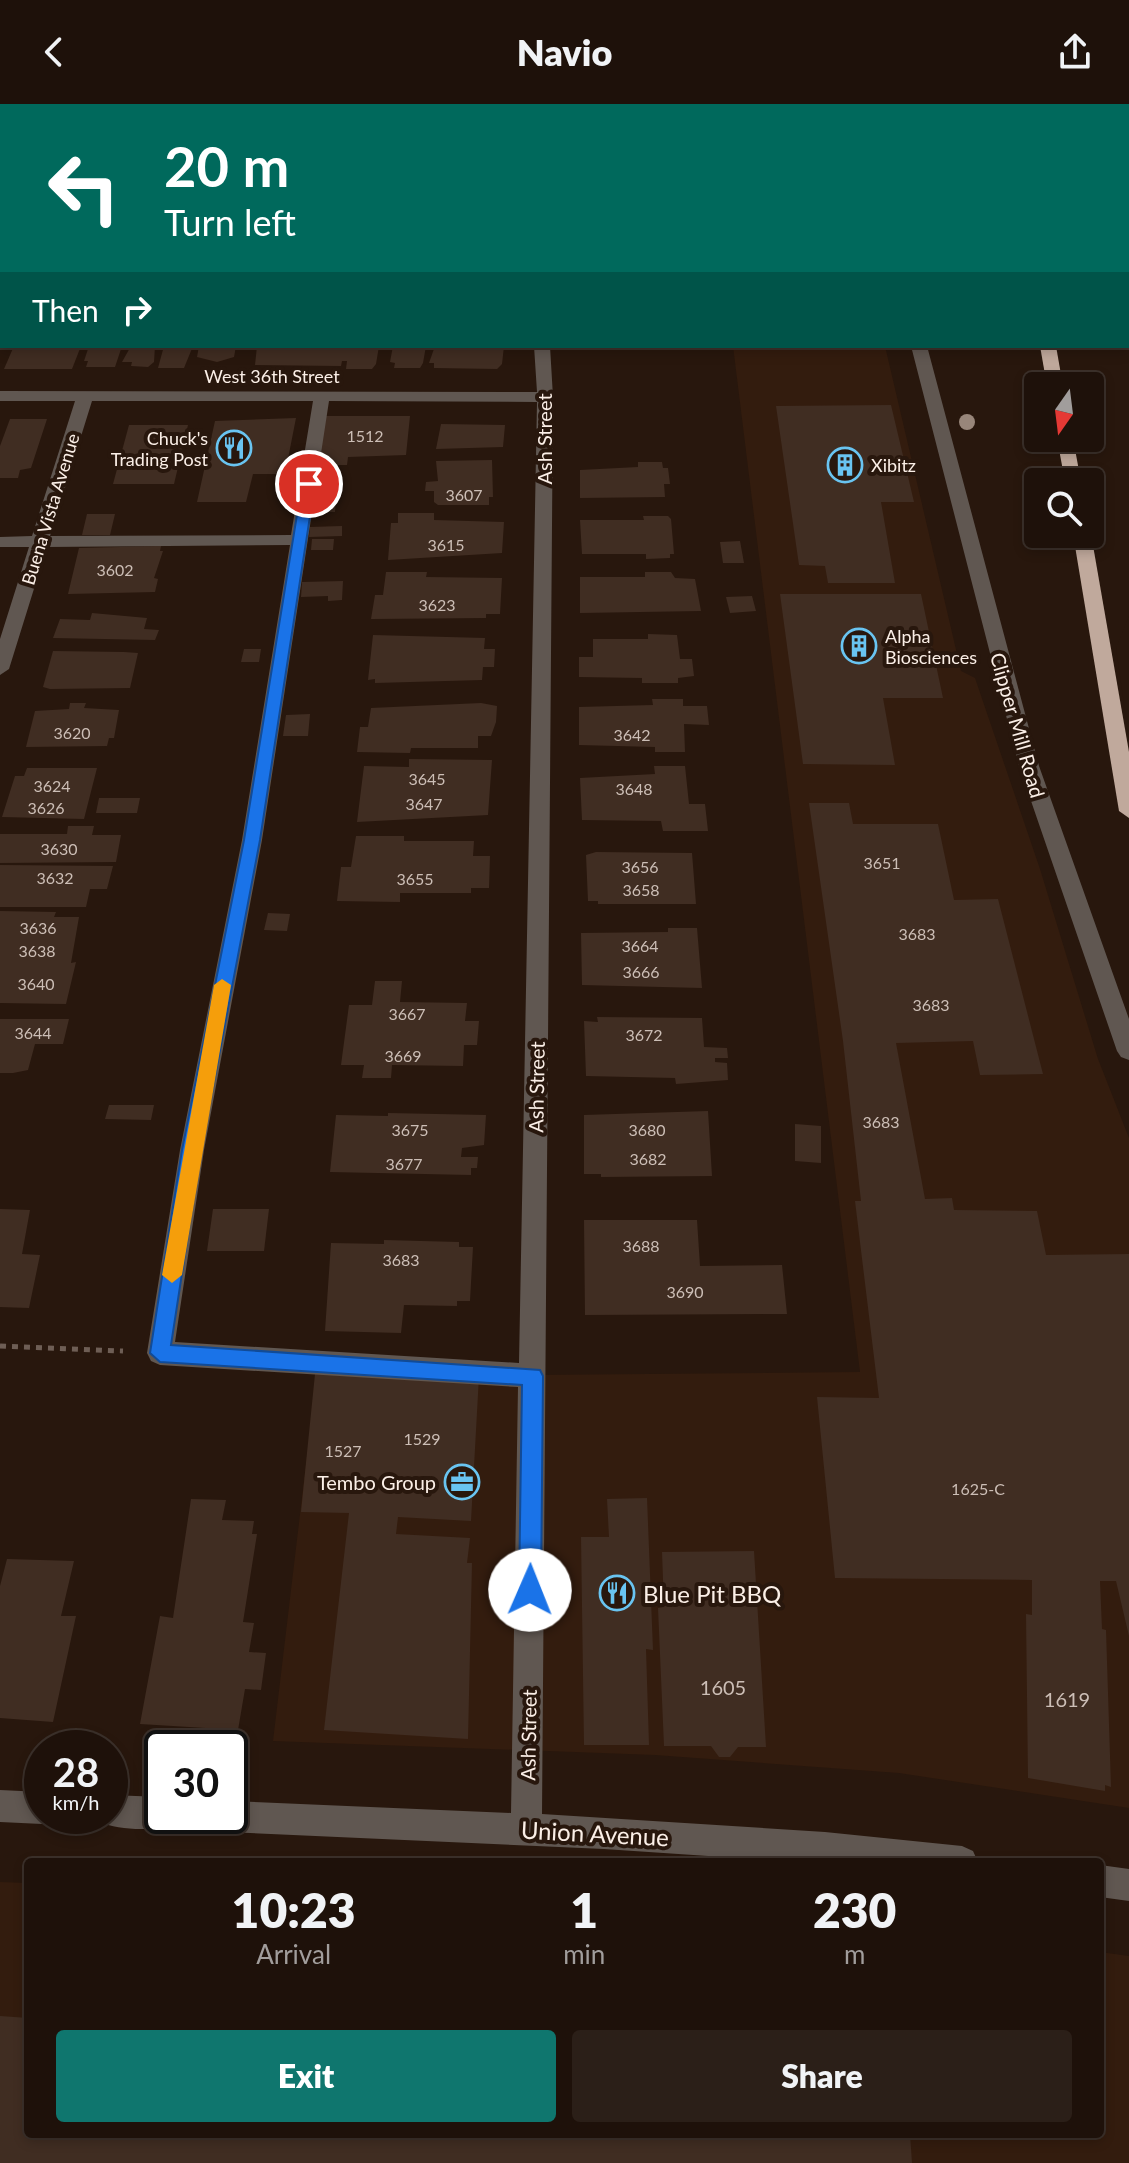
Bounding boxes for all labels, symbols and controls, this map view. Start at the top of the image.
icon: back [32,30,76,74]
text: Navio [517,30,612,74]
icon: share [1053,30,1097,74]
text: 20 m [164,132,289,199]
icon: left [32,136,136,240]
text: Turn left [164,200,296,244]
icon: right [115,288,159,332]
text: Then [32,292,99,328]
street label: West 36th Street [204,365,340,387]
north arrow [1024,372,1104,452]
map controls [1024,372,1104,548]
street label: Ash Street [532,393,556,485]
house number: 1512 [346,426,384,445]
place label: Chuck's Trading Post [111,427,209,470]
restaurant icon: Chuck's Trading Post [215,429,253,467]
street label: Buena Vista Avenue [16,431,84,587]
building icon: Xibitz [826,446,864,484]
pin [275,450,343,518]
place label: Xibitz [871,454,916,476]
icon: arrive [287,462,331,506]
button: search [1024,468,1104,548]
house number: 3607 [445,485,483,504]
house number: 3615 [427,535,465,554]
house number: 3602 [96,560,134,579]
house number: 3623 [418,595,456,614]
place label: Alpha Biosciences [885,625,977,668]
building icon: Alpha Biosciences [840,627,878,665]
street label: Clipper Mill Road [986,650,1050,800]
house number: 3620 [53,723,91,742]
house number: 3642 [613,725,651,744]
house number: 3645 [408,769,446,788]
house number: 3624 [33,776,71,795]
house number: 3648 [615,779,653,798]
house number: 3647 [405,794,443,813]
house number: 3626 [27,798,65,817]
house number: 3630 [40,839,78,858]
house number: 3651 [863,853,901,872]
house number: 3656 [621,857,659,876]
house number: 3632 [36,868,74,887]
house number: 3655 [396,869,434,888]
house number: 3658 [622,880,660,899]
house number: 3636 [19,918,57,937]
house number: 3683 [898,924,936,943]
house number: 3664 [621,936,659,955]
house number: 3638 [18,941,56,960]
house number: 3666 [622,962,660,981]
house number: 3640 [17,974,55,993]
house number: 3683 [912,995,950,1014]
house number: 3667 [388,1004,426,1023]
house number: 3644 [14,1023,52,1042]
house number: 3672 [625,1025,663,1044]
street label: Ash Street [523,1041,549,1133]
house number: 3669 [384,1046,422,1065]
house number: 3683 [862,1112,900,1131]
house number: 3675 [391,1120,429,1139]
house number: 3680 [628,1120,666,1139]
house number: 3682 [629,1149,667,1168]
house number: 3677 [385,1154,423,1173]
house number: 3688 [622,1236,660,1255]
house number: 3683 [382,1250,420,1269]
house number: 3690 [666,1282,704,1301]
house number: 1529 [403,1429,441,1448]
house number: 1527 [324,1441,362,1460]
office icon: Tembo Group [443,1463,481,1501]
place label: Tembo Group [317,1470,436,1494]
house number: 1625-C [951,1479,1005,1498]
position arrow [488,1548,572,1632]
restaurant icon: Blue Pit BBQ [598,1574,636,1612]
place label: Blue Pit BBQ [643,1579,781,1608]
house number: 1605 [700,1675,746,1699]
house number: 1619 [1044,1687,1090,1711]
street label: Ash Street [515,1689,541,1781]
speed limit sign: 30 [144,1730,248,1834]
text: 28 [53,1748,99,1796]
text: km/h [53,1790,99,1814]
street label: Union Avenue [520,1815,670,1851]
text: 10:23 [232,1881,356,1938]
text: 1 [570,1881,598,1938]
text: 230 [813,1881,896,1938]
text: Arrival [256,1938,331,1970]
text: min [563,1938,605,1970]
text: m [844,1938,865,1970]
button: Exit [56,2030,556,2122]
button: Share [572,2030,1072,2122]

